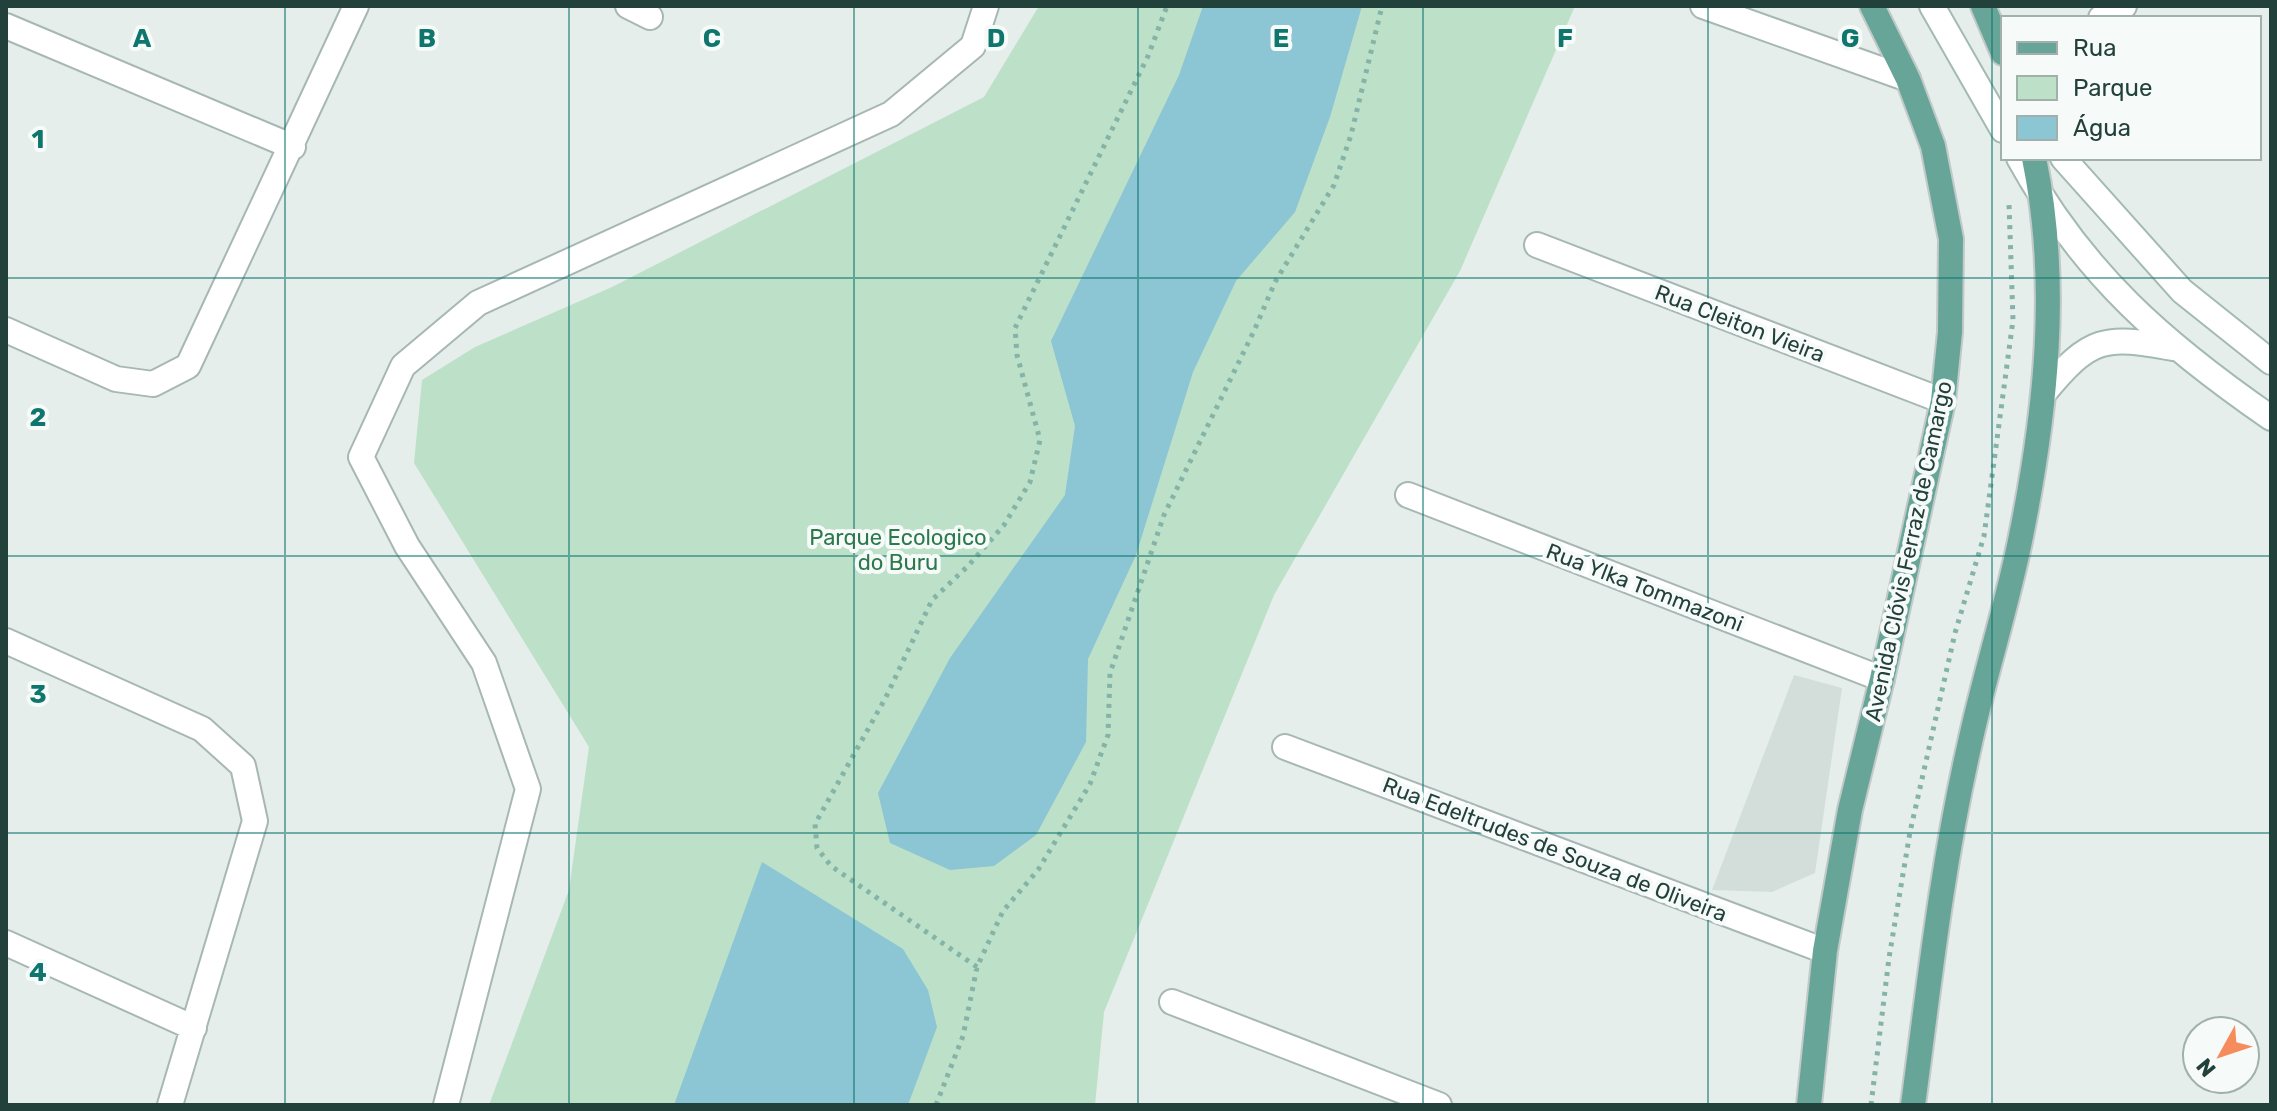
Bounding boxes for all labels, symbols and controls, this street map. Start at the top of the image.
legend [2001,16,2261,160]
text: A [133,23,152,54]
text: B [418,23,436,54]
text: C [703,23,721,54]
text: D [987,23,1005,54]
text: E [1273,23,1289,54]
text: F [1557,23,1573,54]
text: G [1841,23,1859,54]
text: Rua [2073,34,2116,62]
text: Parque [2073,74,2152,102]
text: Água [2073,114,2131,142]
text: 1 [32,124,44,155]
street label: Rua Cleiton Vieira [1651,279,1829,368]
street label: Avenida Clóvis Ferraz de Camargo [1859,379,1958,724]
text: 2 [30,402,46,433]
park label: Parque Ecologico do Buru [809,524,987,576]
street label: Rua Ylka Tommazoni [1542,537,1747,638]
text: 3 [29,679,47,710]
street label: Rua Edeltrudes de Souza de Oliveira [1379,771,1731,928]
text: 4 [29,957,47,988]
north arrow [2181,1015,2261,1095]
text: N [2191,1053,2221,1082]

